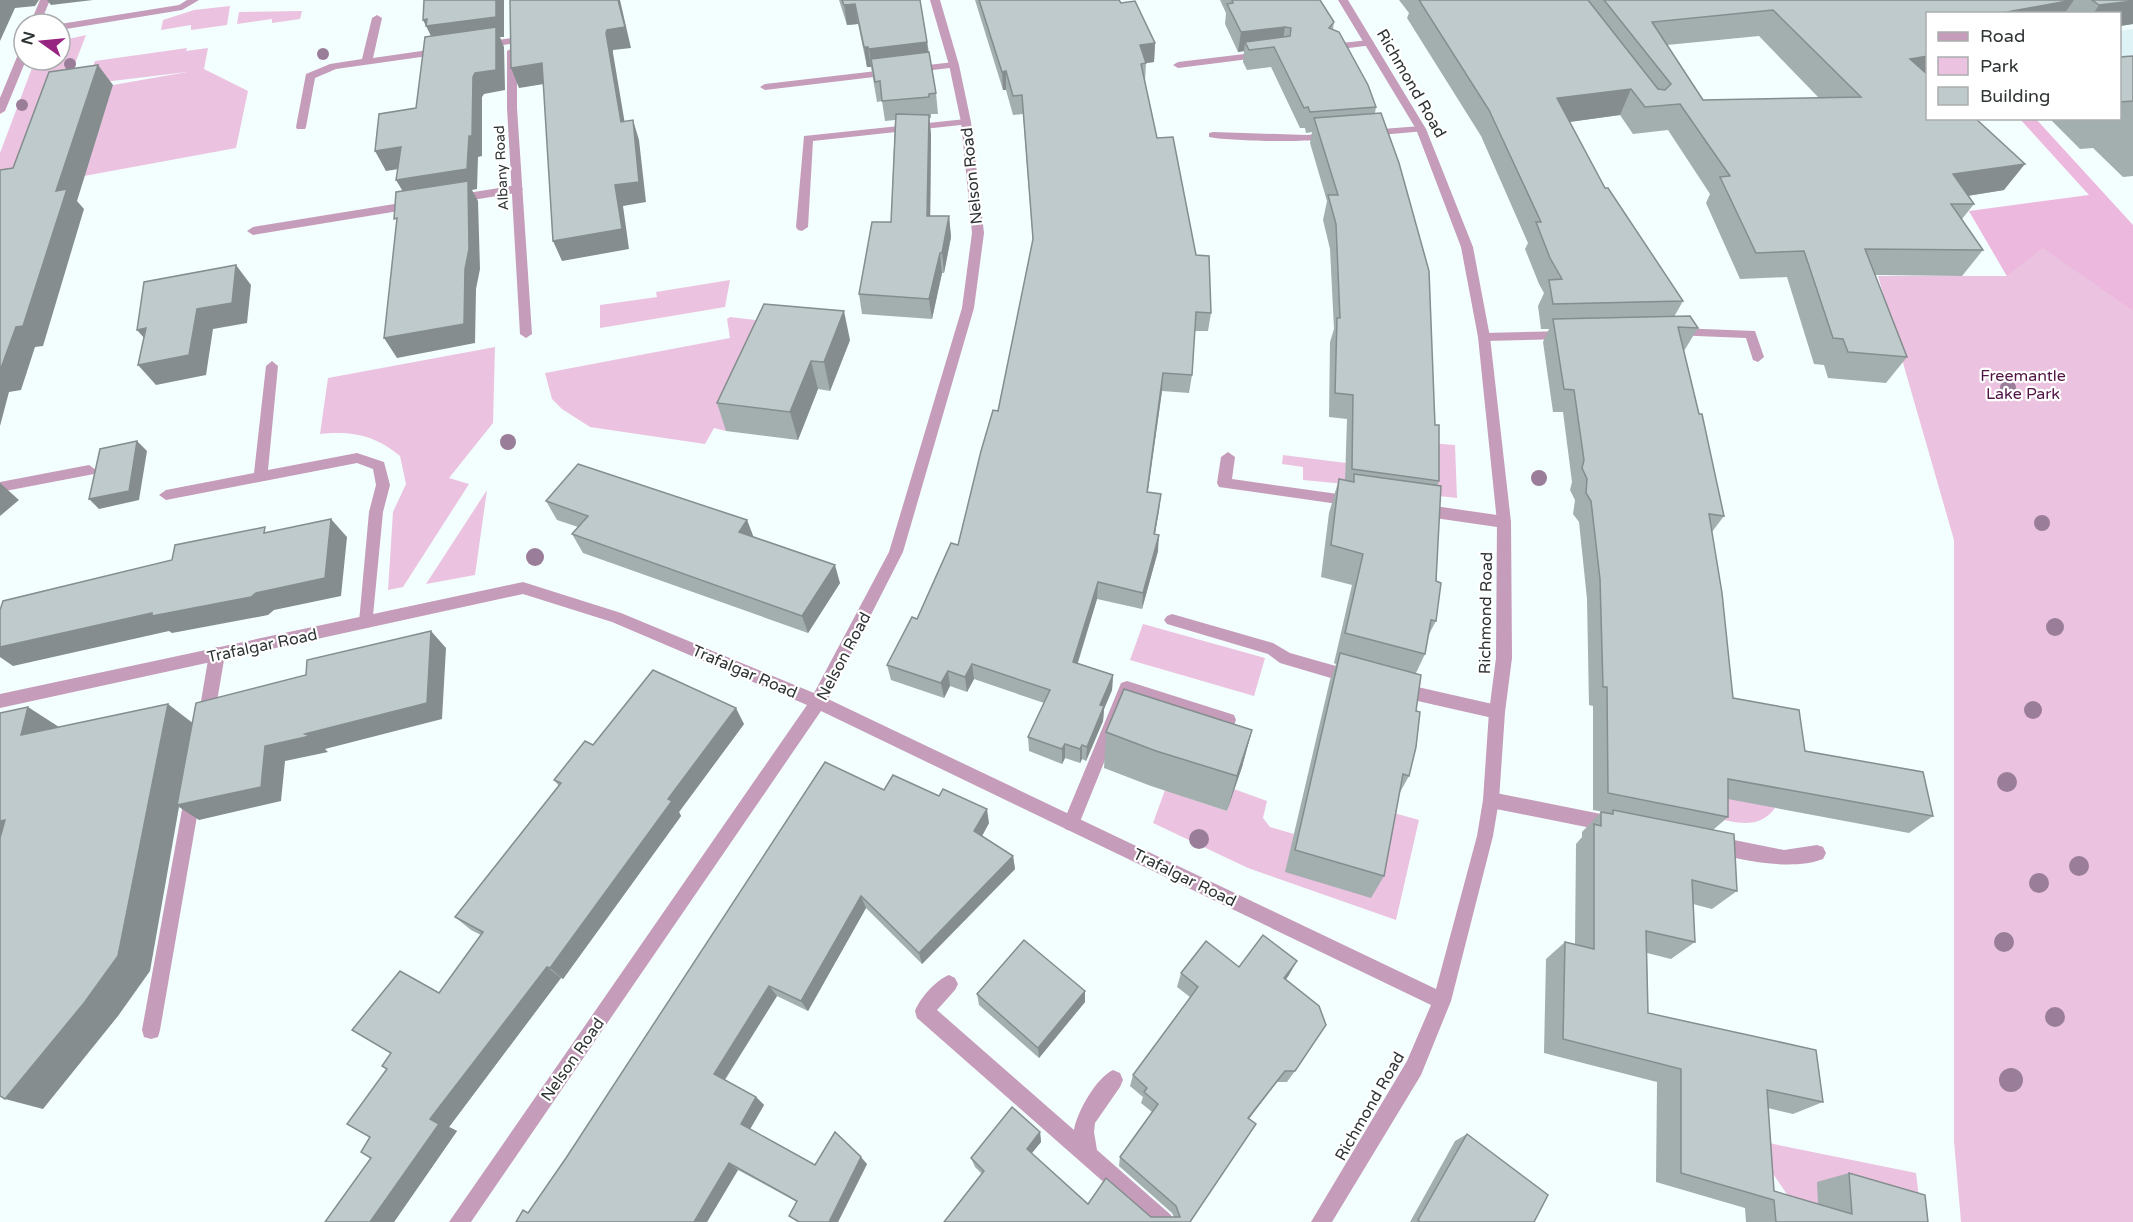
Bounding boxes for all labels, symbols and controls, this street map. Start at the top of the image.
north arrow [12,12,72,72]
legend [1926,12,2121,120]
text: Road [1980,25,2025,47]
street label: Richmond Road [1372,26,1450,141]
text: N [17,30,40,47]
text: Park [1980,55,2019,77]
text: Building [1980,85,2050,107]
street label: Albany Road [491,125,512,211]
street label: Nelson Road [957,127,987,225]
park label: Freemantle Lake Park [1980,366,2066,404]
street label: Richmond Road [1475,552,1497,674]
street label: Nelson Road [812,609,876,704]
street label: Trafalgar Road [205,625,319,667]
street label: Trafalgar Road [689,641,800,703]
street label: Trafalgar Road [1130,844,1239,911]
street label: Nelson Road [537,1014,609,1105]
street label: Richmond Road [1331,1049,1409,1164]

